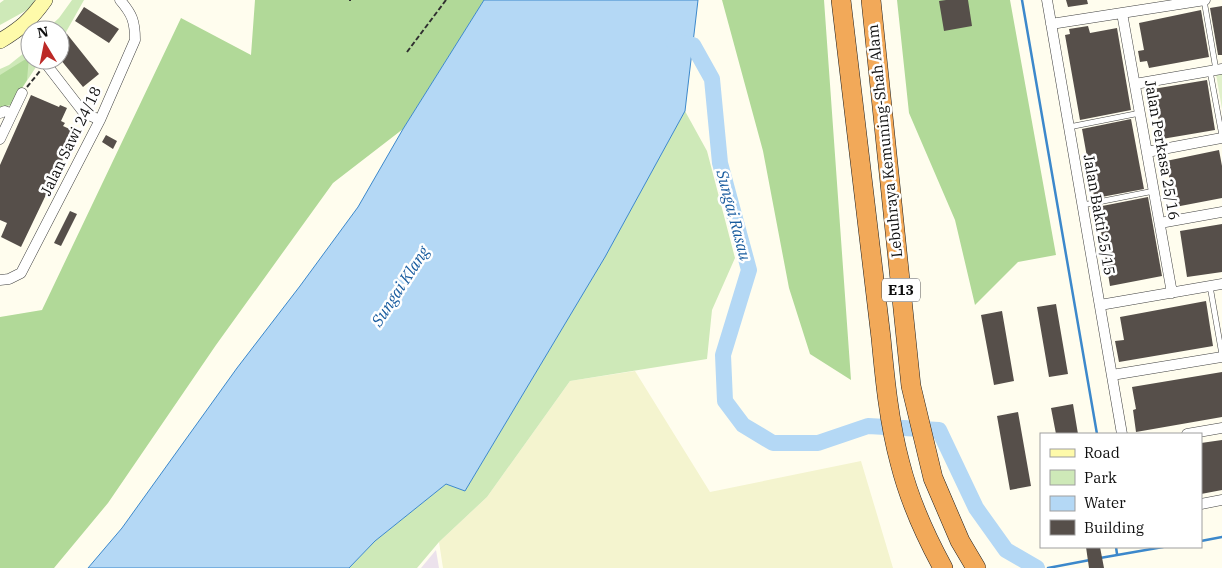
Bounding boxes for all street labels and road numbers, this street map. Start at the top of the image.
street label: Lebuhraya Kemuning-Shah Alam [863,23,906,259]
street label: Jalan Perkasa 25/16 [1141,78,1184,221]
street label: Jalan Sawi 24/18 [36,83,105,198]
street label: Jalan Bakti 25/15 [1079,153,1119,277]
road number: E13 [882,278,920,302]

